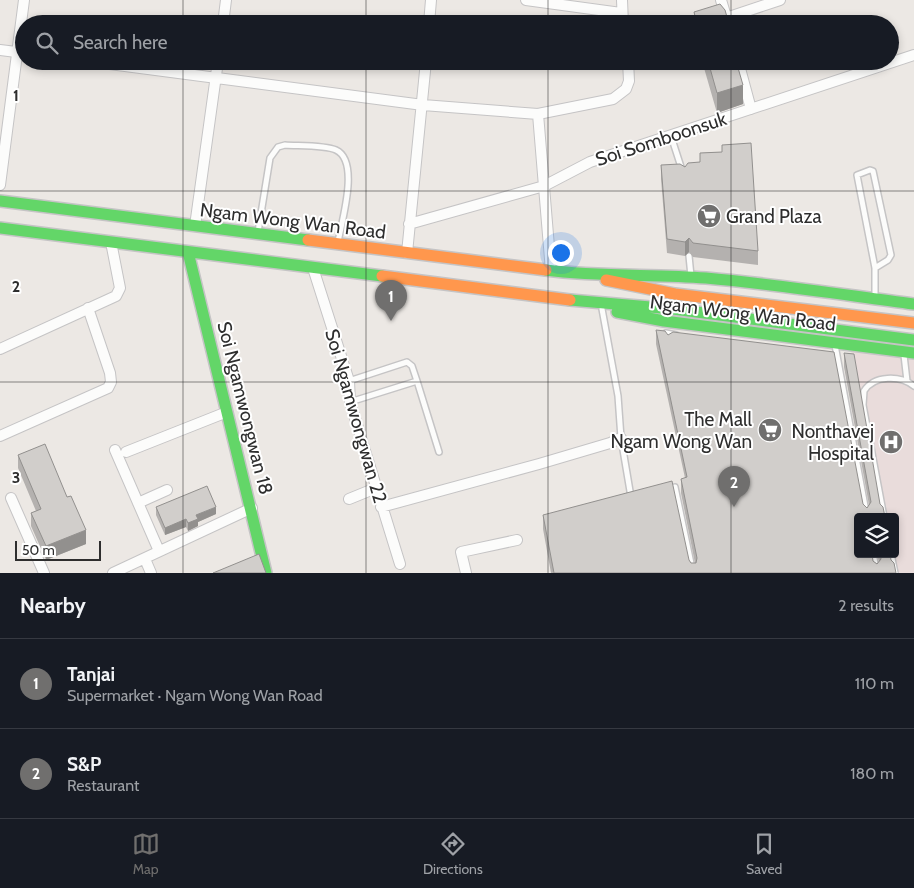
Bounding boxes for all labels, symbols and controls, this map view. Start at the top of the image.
search box [15,15,899,70]
icon: search [33,29,61,57]
text: Search here [73,31,167,54]
text: 1 [13,86,19,105]
street label: Soi Somboonsuk [593,107,730,171]
street label: Ngam Wong Wan Road [199,198,387,244]
supermarket icon: Grand Plaza [696,203,722,229]
place label: Grand Plaza [726,205,822,228]
your location [548,240,574,266]
text: 2 [12,277,20,296]
pin: 1 [375,280,407,321]
street label: Ngam Wong Wan Road [649,290,837,336]
street label: Soi Ngamwongwan 18 [212,319,278,497]
street label: Soi Ngamwongwan 22 [320,326,392,506]
place label: The Mall Ngam Wong Wan [610,408,753,453]
supermarket icon: The Mall Ngam Wong Wan [757,417,783,443]
place label: Nonthavej Hospital [792,420,875,465]
hospital icon: Nonthavej Hospital [878,429,904,455]
pin: 2 [718,466,750,507]
text: 3 [12,468,20,487]
map controls [854,513,899,558]
button: layers [854,513,899,558]
scale bar [15,538,101,561]
text: 50 m [22,541,55,559]
text: Nearby [20,593,86,618]
text: 2 results [838,596,894,615]
text: Tanjai [67,663,115,686]
text: 1 [33,674,39,693]
text: 110 m [855,674,894,693]
text: Supermarket · Ngam Wong Wan Road [67,686,323,705]
text: S&P [67,753,101,776]
text: 2 [32,764,40,783]
text: 180 m [850,764,894,783]
text: Restaurant [67,776,139,795]
tab: Map [132,830,160,878]
tab: Directions [423,830,483,878]
tab: Saved [746,830,782,878]

